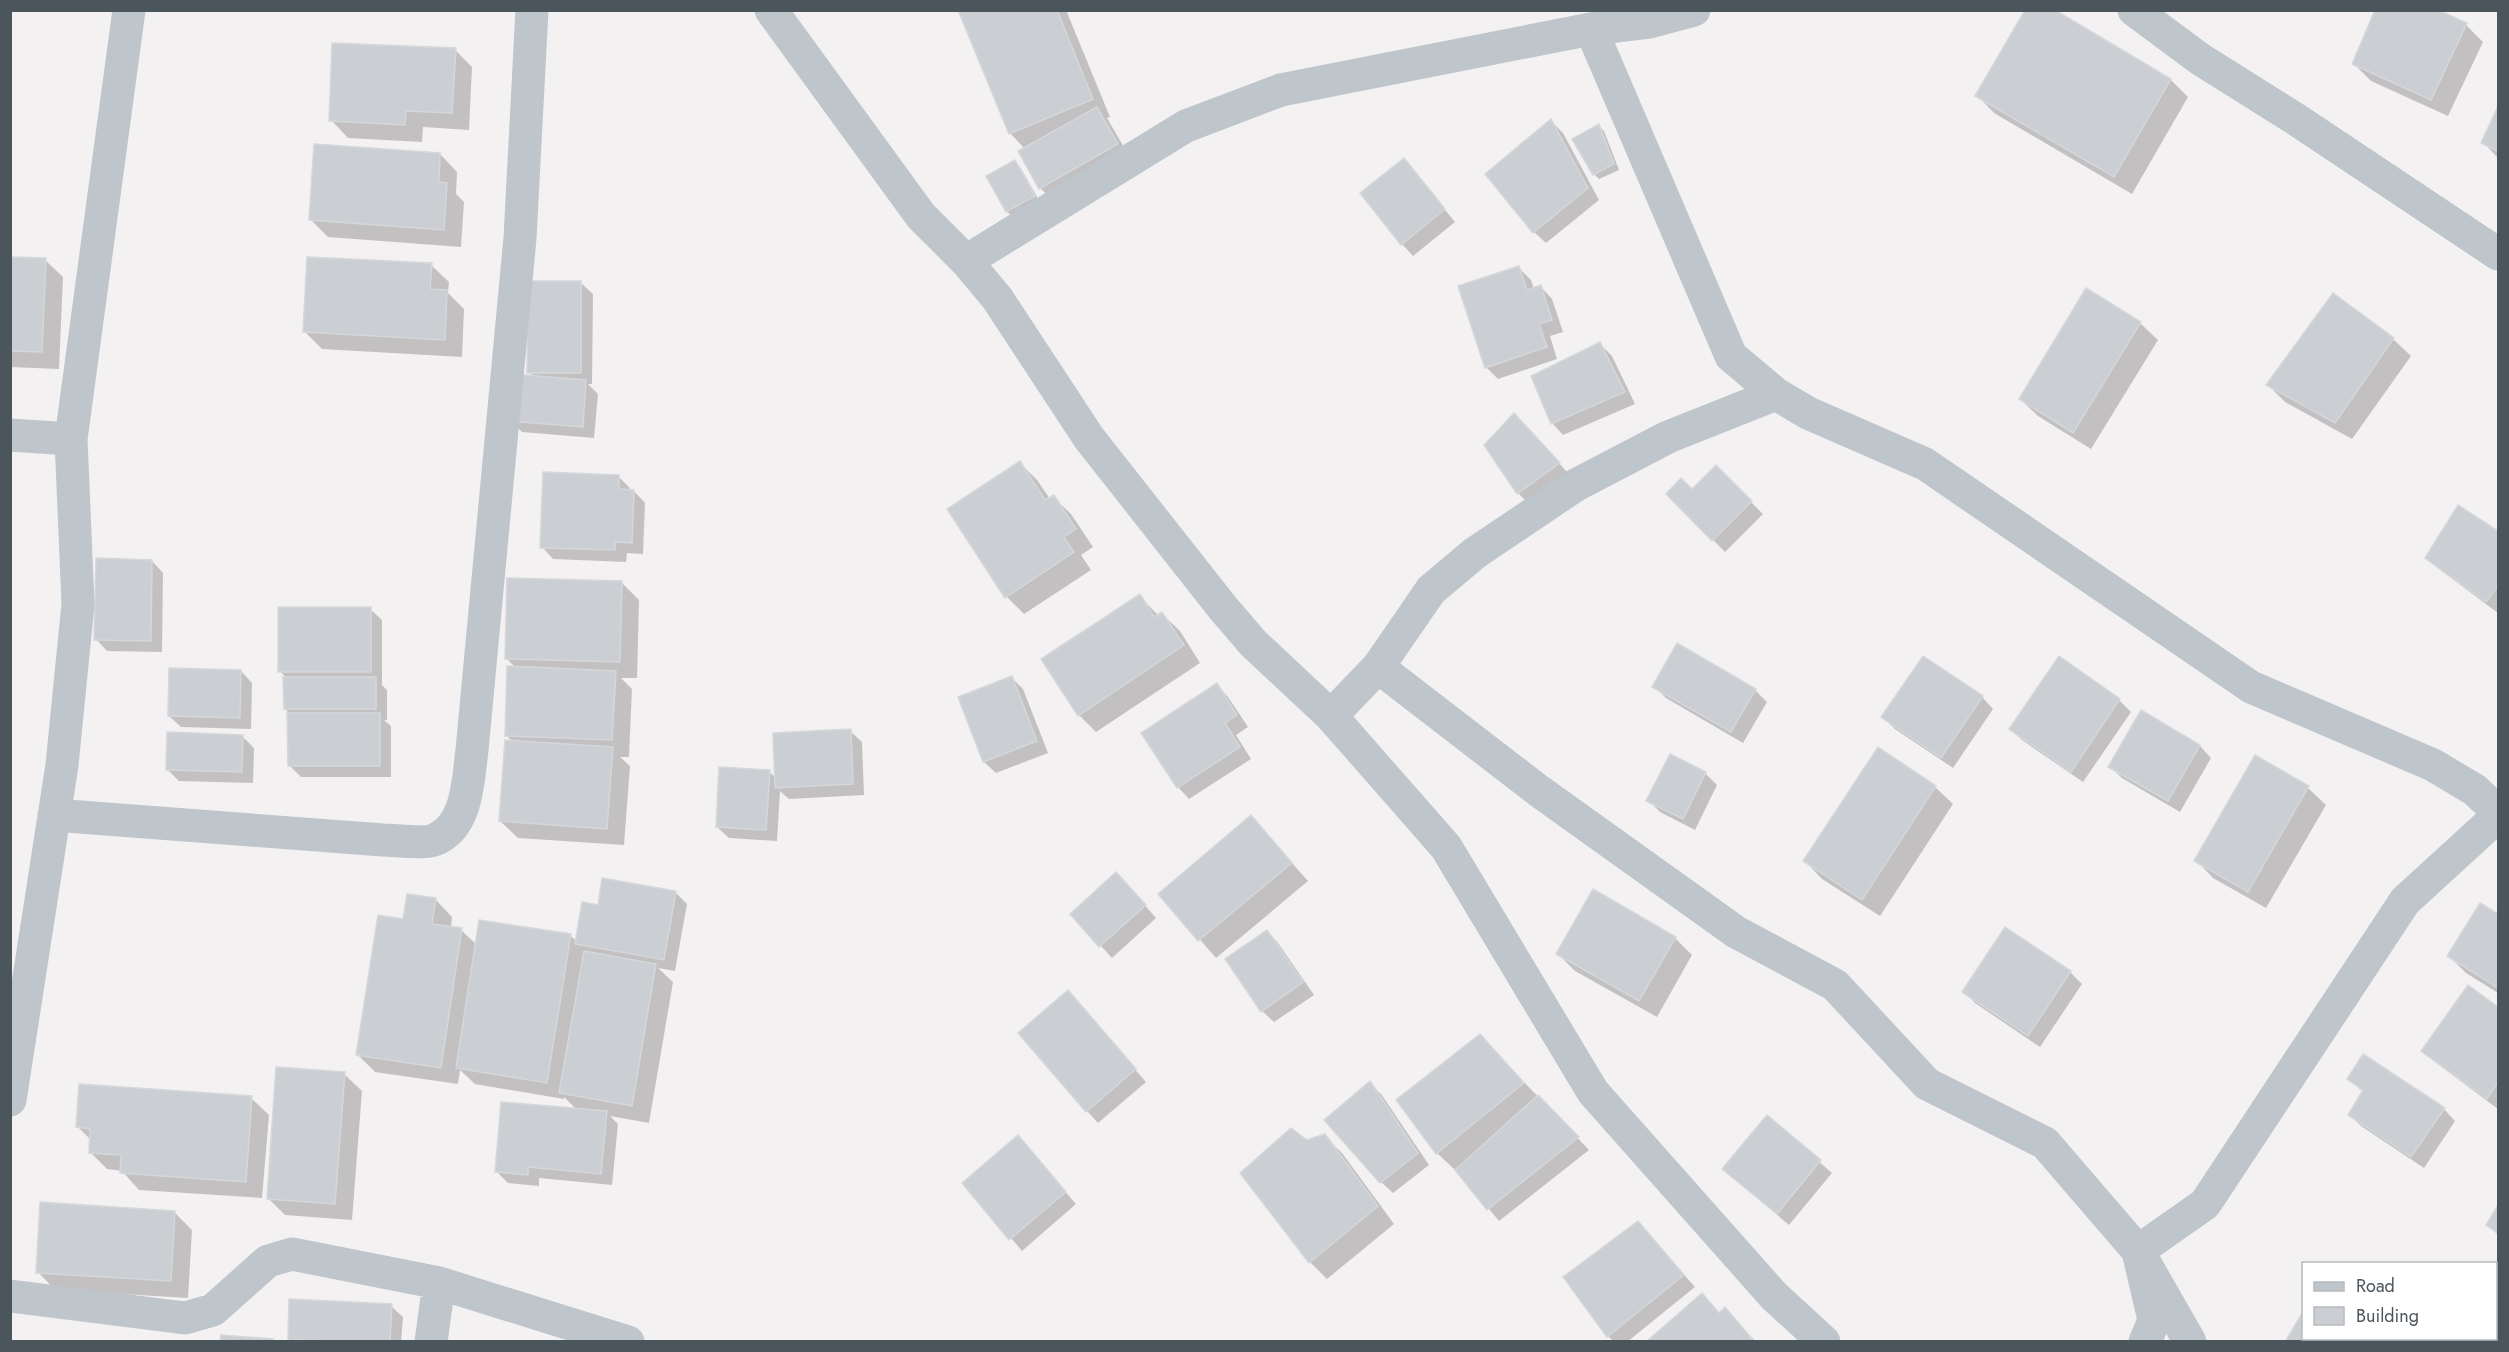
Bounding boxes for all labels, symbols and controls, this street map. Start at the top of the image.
legend [2302,1262,2497,1340]
text: Road [2356,1273,2395,1299]
text: Building [2356,1303,2419,1329]

